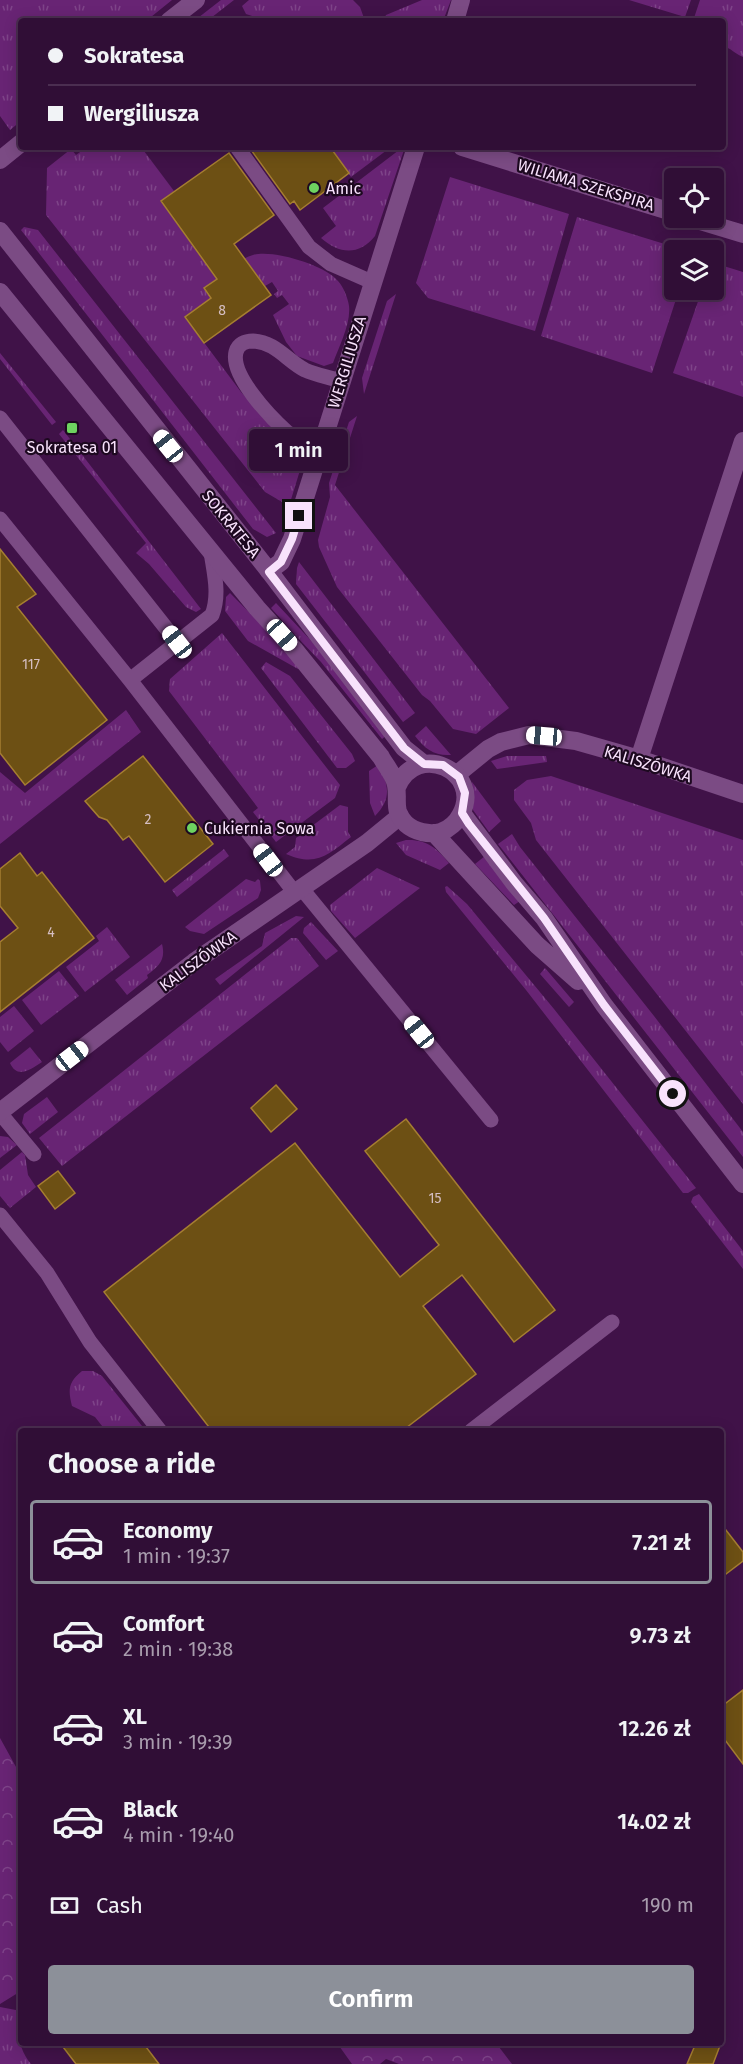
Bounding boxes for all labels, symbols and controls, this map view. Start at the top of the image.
text: Sokratesa [84,42,184,69]
text: Wergiliusza [84,100,199,127]
street label: WILIAMA SZEKSPIRA [515,155,657,215]
map controls [664,168,724,300]
button: locate [664,168,724,228]
place label: Amic [326,179,361,198]
marker: Amic [307,181,321,195]
button: layers [664,240,724,300]
house number: 8 [218,302,226,319]
street label: WERGILIUSZA [324,313,370,410]
marker: Sokratesa 01 [65,421,79,435]
car [150,426,186,466]
callout: 1 min [250,429,348,471]
place label: Sokratesa 01 [27,438,117,457]
text: 1 min [274,438,323,462]
street label: SOKRATESA [198,486,265,562]
route end [285,502,312,529]
car [263,616,301,654]
car [159,622,195,662]
house number: 117 [22,656,40,673]
car [525,725,563,747]
street label: KALISZÓWKA [602,741,695,787]
house number: 2 [145,811,152,828]
place label: Cukiernia Sowa [204,819,314,838]
marker: Cukiernia Sowa [185,821,199,835]
car [250,840,286,880]
house number: 4 [47,924,55,941]
street label: KALISZÓWKA [155,925,241,995]
car [401,1012,437,1052]
car [52,1038,92,1074]
route start [659,1080,686,1107]
house number: 15 [428,1190,442,1207]
text: Choose a ride [48,1448,215,1480]
icon: car [51,1515,105,1569]
text: Economy [123,1517,212,1544]
text: 7.21 zł [632,1529,691,1556]
text: 1 min · 19:37 [123,1544,230,1568]
icon: car [51,1608,105,1662]
text: Comfort [123,1610,204,1637]
text: 9.73 zł [630,1622,691,1649]
text: 2 min · 19:38 [123,1637,233,1661]
icon: car [51,1701,105,1755]
text: XL [123,1703,147,1730]
text: 12.26 zł [618,1715,691,1742]
text: 3 min · 19:39 [123,1730,233,1754]
icon: car [51,1794,105,1848]
text: Black [123,1796,178,1823]
text: 14.02 zł [617,1808,691,1835]
text: 4 min · 19:40 [123,1823,235,1847]
icon: cash [48,1889,81,1922]
text: Cash [96,1892,143,1919]
text: 190 m [641,1893,694,1917]
button: Confirm [48,1965,694,2034]

